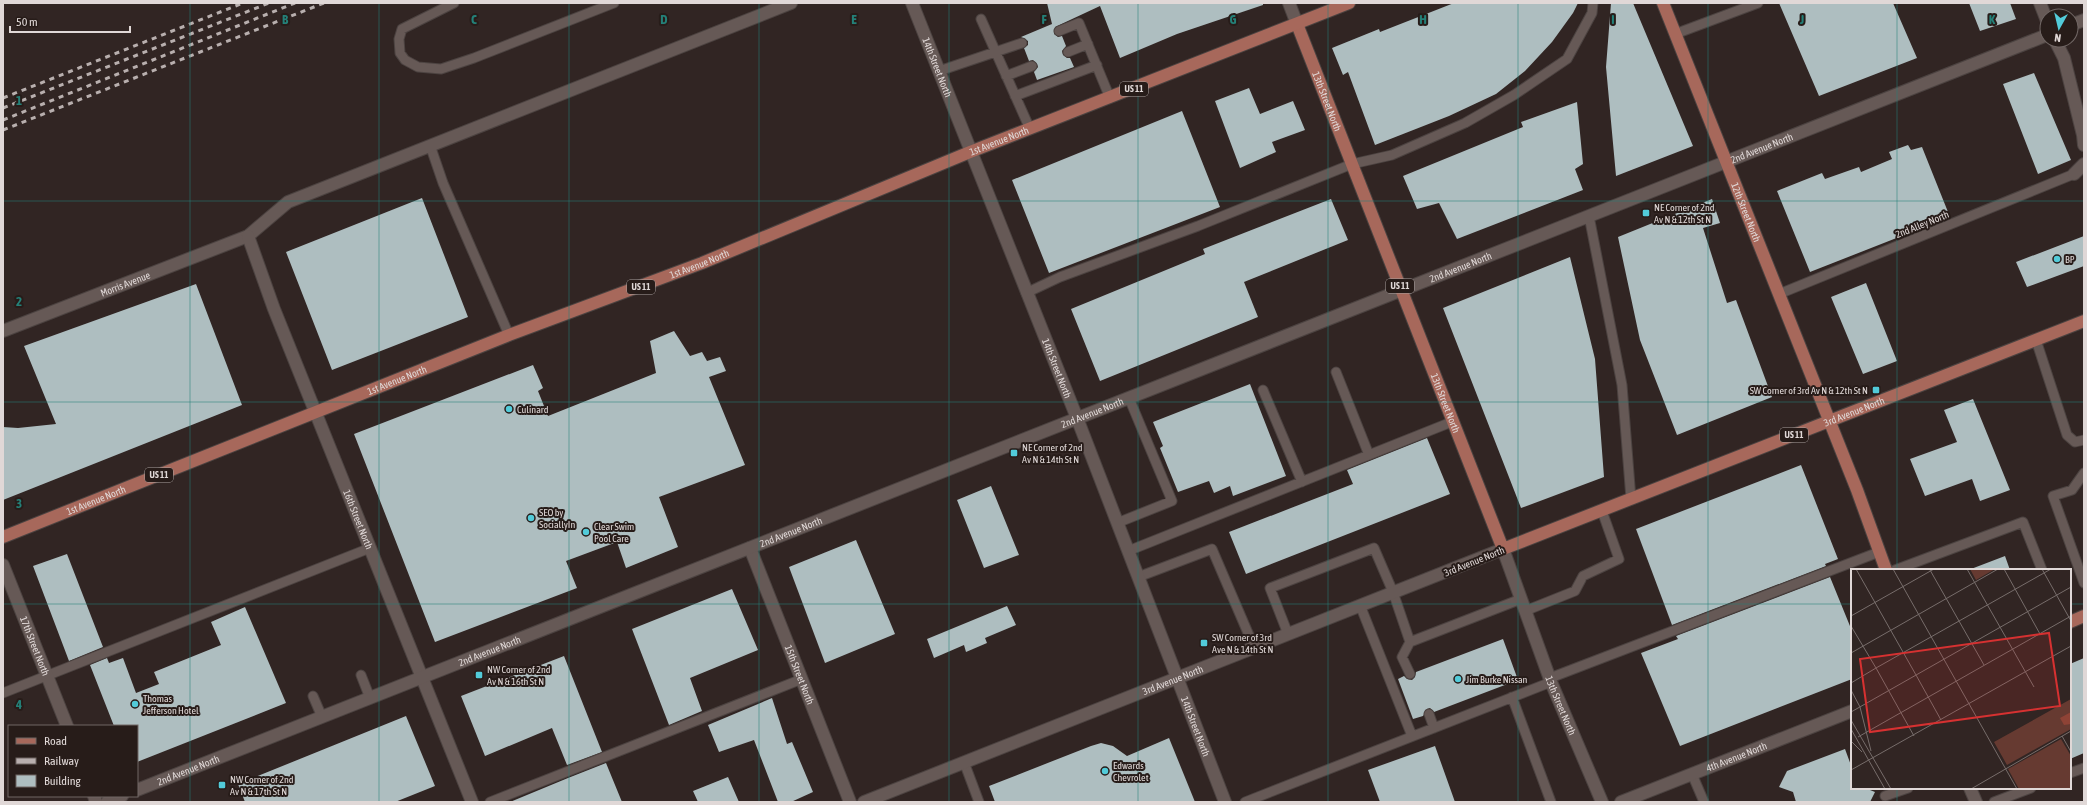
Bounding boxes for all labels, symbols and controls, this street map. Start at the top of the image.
scale bar [10,8,130,34]
north arrow [2039,8,2079,48]
text: B [282,12,289,27]
text: C [471,12,477,27]
text: D [660,12,668,27]
text: E [851,12,857,27]
text: F [1041,12,1047,27]
text: G [1230,12,1237,27]
text: H [1419,12,1427,27]
text: I [1611,12,1615,27]
text: J [1799,12,1804,27]
text: K [1989,12,1996,27]
text: 50 m [16,15,38,29]
text: N [2054,32,2062,44]
street label: 14th Street North [920,36,954,99]
street label: 13th Street North [1310,70,1344,133]
road number: US 11 [1120,82,1148,96]
text: 1 [16,93,22,108]
street label: 1st Avenue North [968,124,1031,158]
street label: 2nd Avenue North [1729,131,1795,165]
street label: 12th Street North [1729,181,1763,244]
place label: NE Corner of 2nd Av N & 12th St N [1654,202,1715,225]
marker: NE Corner of 2nd Av N & 12th St N [1641,208,1651,218]
street label: 2nd Alley North [1894,209,1951,240]
street label: 1st Avenue North [668,247,731,281]
street label: 2nd Avenue North [1428,250,1493,285]
marker: BP [2052,254,2062,264]
place label: BP [2065,254,2075,265]
street label: Morris Avenue [99,269,152,299]
road number: US 11 [1386,279,1414,293]
road number: US 11 [627,280,655,294]
text: 2 [16,294,22,309]
street label: 14th Street North [1040,337,1074,400]
street label: 1st Avenue North [366,363,428,397]
street label: 13th Street North [1429,372,1462,435]
place label: SW Corner of 3rd Av N & 12th St N [1750,385,1868,396]
marker: SW Corner of 3rd Av N & 12th St N [1871,385,1881,395]
street label: 3rd Avenue North [1822,395,1886,429]
street label: 2nd Avenue North [1060,396,1125,430]
marker: Culinard [504,404,514,414]
place label: Culinard [517,404,549,415]
road number: US 11 [1780,428,1808,442]
place label: NE Corner of 2nd Av N & 14th St N [1022,442,1083,465]
marker: NE Corner of 2nd Av N & 14th St N [1009,448,1019,458]
road number: US 11 [145,468,173,482]
street label: 1st Avenue North [65,484,127,517]
street label: 16th Street North [341,488,375,551]
text: 3 [16,496,22,511]
place label: SEO by SociallyIn [539,507,575,530]
marker: SEO by SociallyIn [526,513,536,523]
street label: 2nd Avenue North [758,515,824,549]
place label: Clear Swim Pool Care [594,521,634,544]
marker: Clear Swim Pool Care [581,527,591,537]
street label: 3rd Avenue North [1442,544,1506,579]
inset map [1851,569,2071,789]
street label: 17th Street North [18,615,51,678]
place label: SW Corner of 3rd Ave N & 14th St N [1212,632,1274,655]
street label: 2nd Avenue North [457,634,522,668]
marker: SW Corner of 3rd Ave N & 14th St N [1199,638,1209,648]
street label: 15th Street North [783,643,816,706]
street label: 3rd Avenue North [1141,663,1205,697]
place label: NW Corner of 2nd Av N & 16th St N [487,664,551,687]
marker: NW Corner of 2nd Av N & 16th St N [474,670,484,680]
marker: Jim Burke Nissan [1453,674,1463,684]
place label: Jim Burke Nissan [1466,674,1528,685]
street label: 13th Street North [1543,674,1578,737]
place label: Thomas Jefferson Hotel [143,693,199,716]
street label: 14th Street North [1179,695,1212,758]
text: 4 [15,697,22,712]
marker: Thomas Jefferson Hotel [130,699,140,709]
legend [8,725,138,797]
text: Road [44,734,67,748]
street label: 4th Avenue North [1705,740,1769,774]
street label: 2nd Avenue North [156,753,221,787]
text: Railway [44,754,79,768]
place label: Edwards Chevrolet [1113,760,1149,783]
marker: Edwards Chevrolet [1100,766,1110,776]
text: Building [44,774,82,788]
place label: NW Corner of 2nd Av N & 17th St N [230,774,294,797]
marker: NW Corner of 2nd Av N & 17th St N [217,780,227,790]

